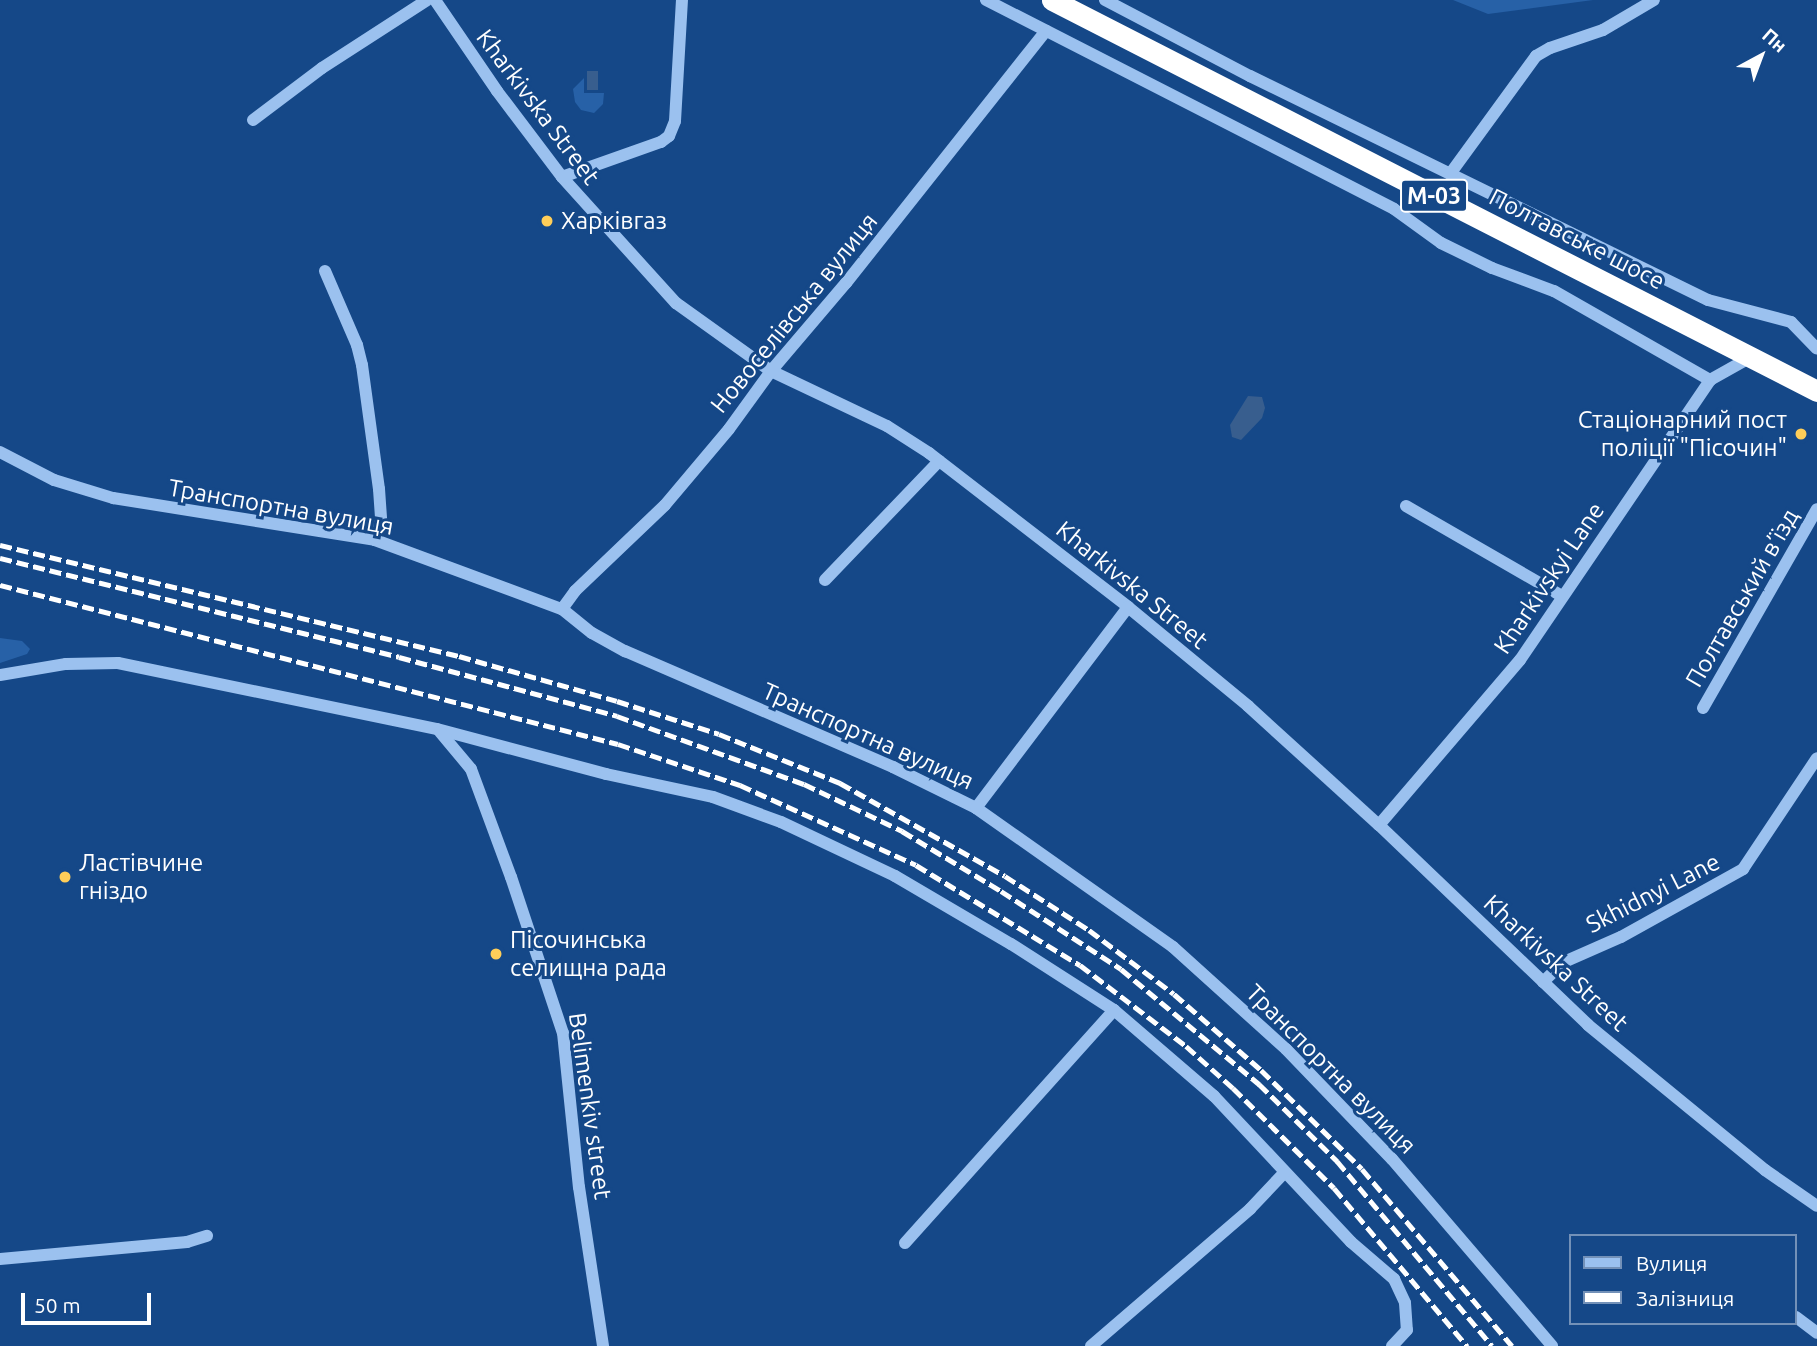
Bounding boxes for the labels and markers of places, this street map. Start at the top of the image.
place label: Харківгаз [561,207,667,235]
marker: Харківгаз [539,213,555,229]
place label: Стаціонарний пост поліції "Пісочин" [1578,406,1787,462]
marker: Стаціонарний пост поліції "Пісочин" [1793,426,1809,442]
place label: Ластівчине гніздо [79,849,203,905]
marker: Ластівчине гніздо [57,869,73,885]
place label: Пісочинська селищна рада [510,926,667,982]
marker: Пісочинська селищна рада [488,946,504,962]

